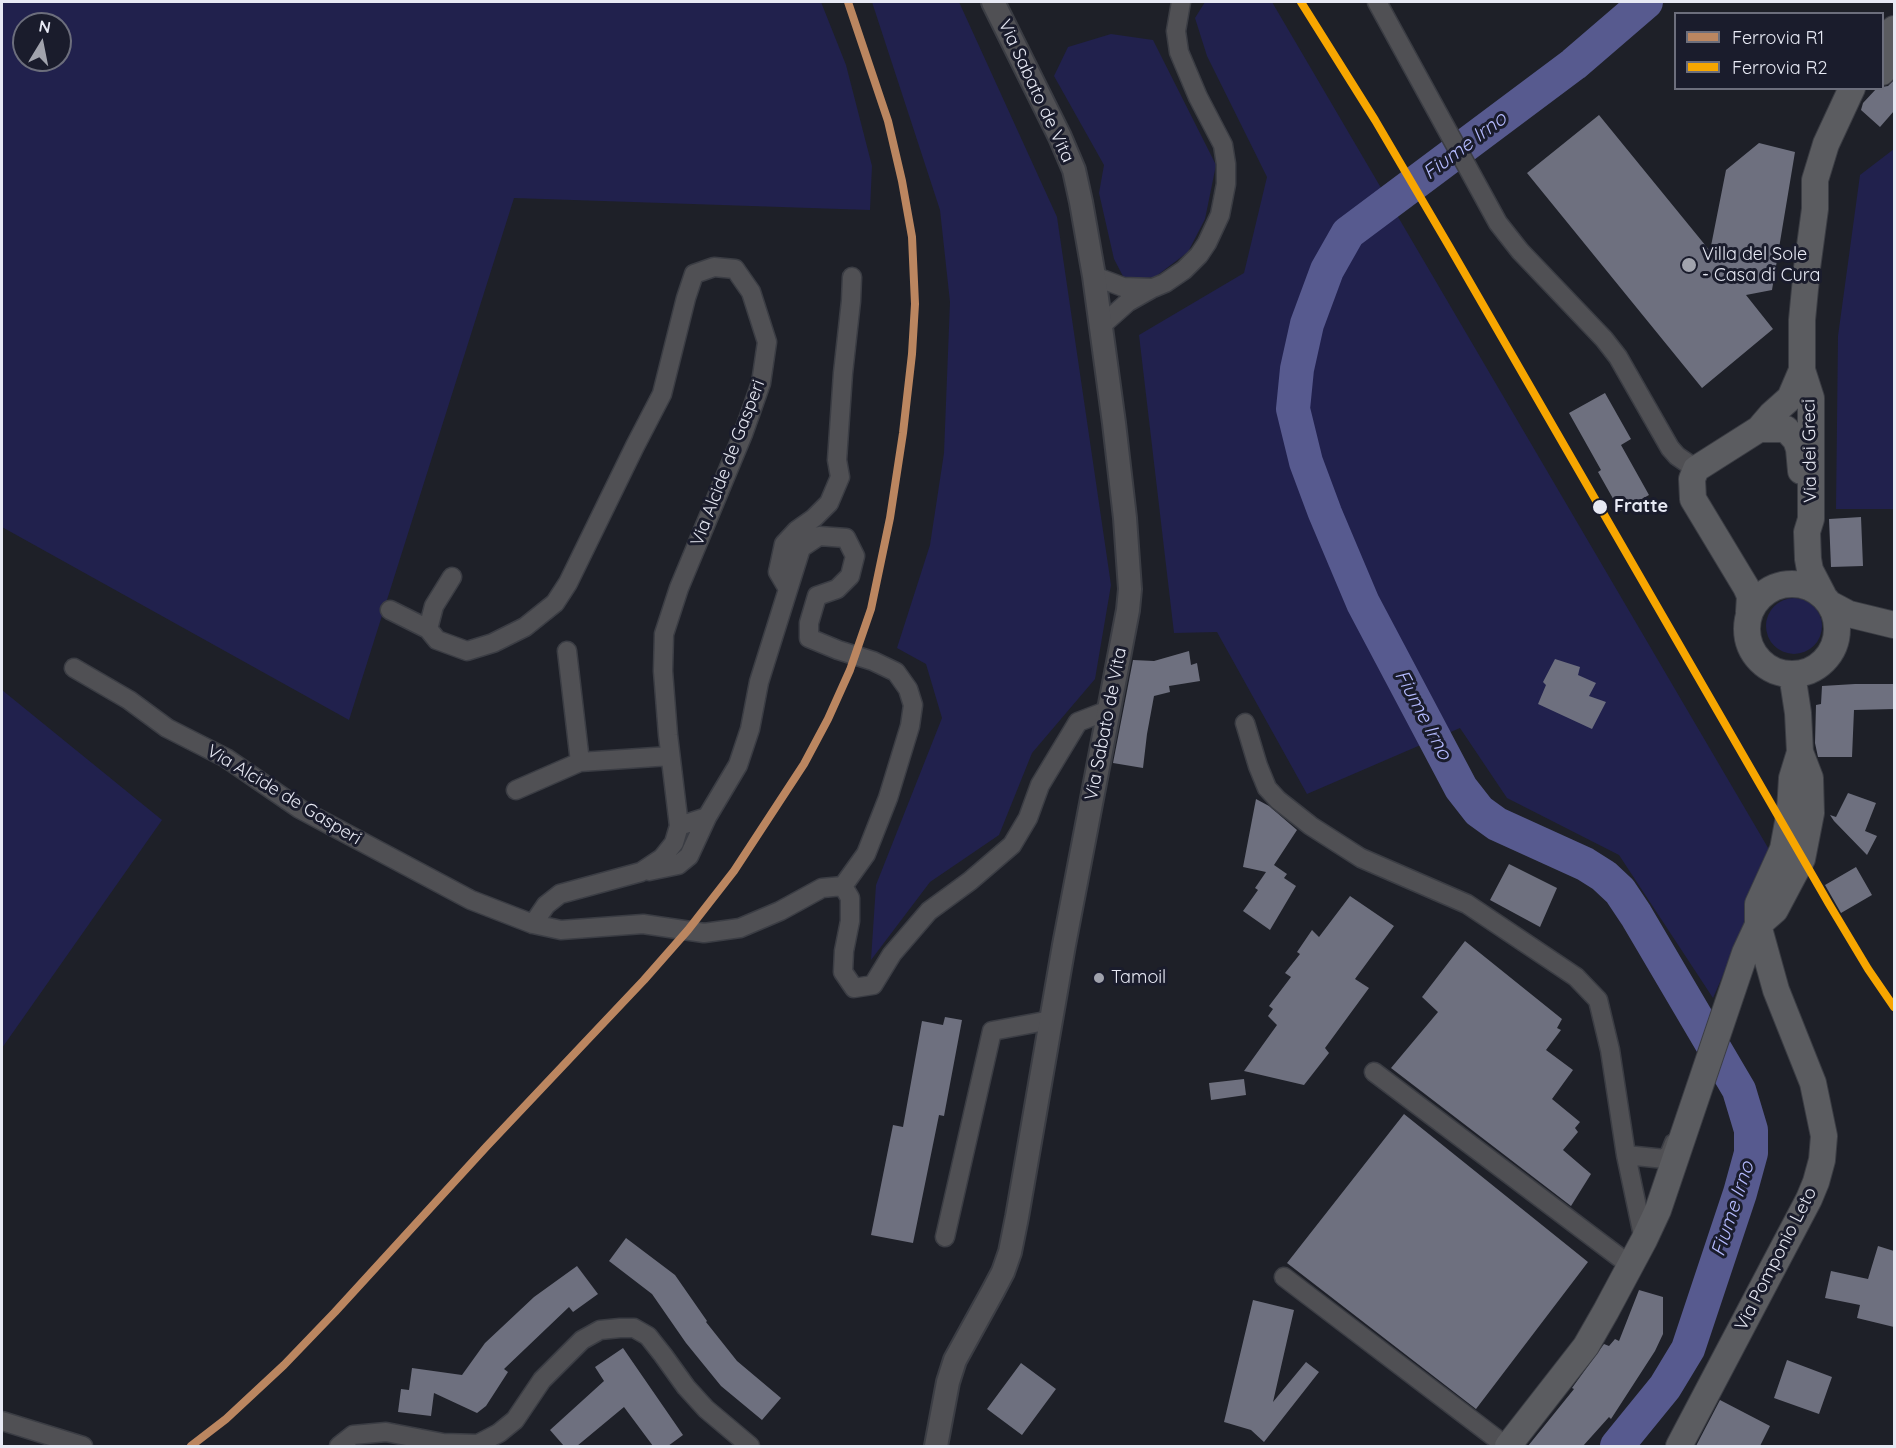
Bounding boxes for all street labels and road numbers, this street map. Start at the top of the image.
street label: Via Sabato de Vita [993,16,1079,166]
street label: Via Alcide de Gasperi [686,377,770,549]
street label: Via dei Greci [1798,399,1822,503]
street label: Via Sabato de Vita [1081,646,1131,802]
street label: Via Alcide de Gasperi [203,740,365,850]
street label: Via Pomponio Leto [1731,1184,1821,1334]

